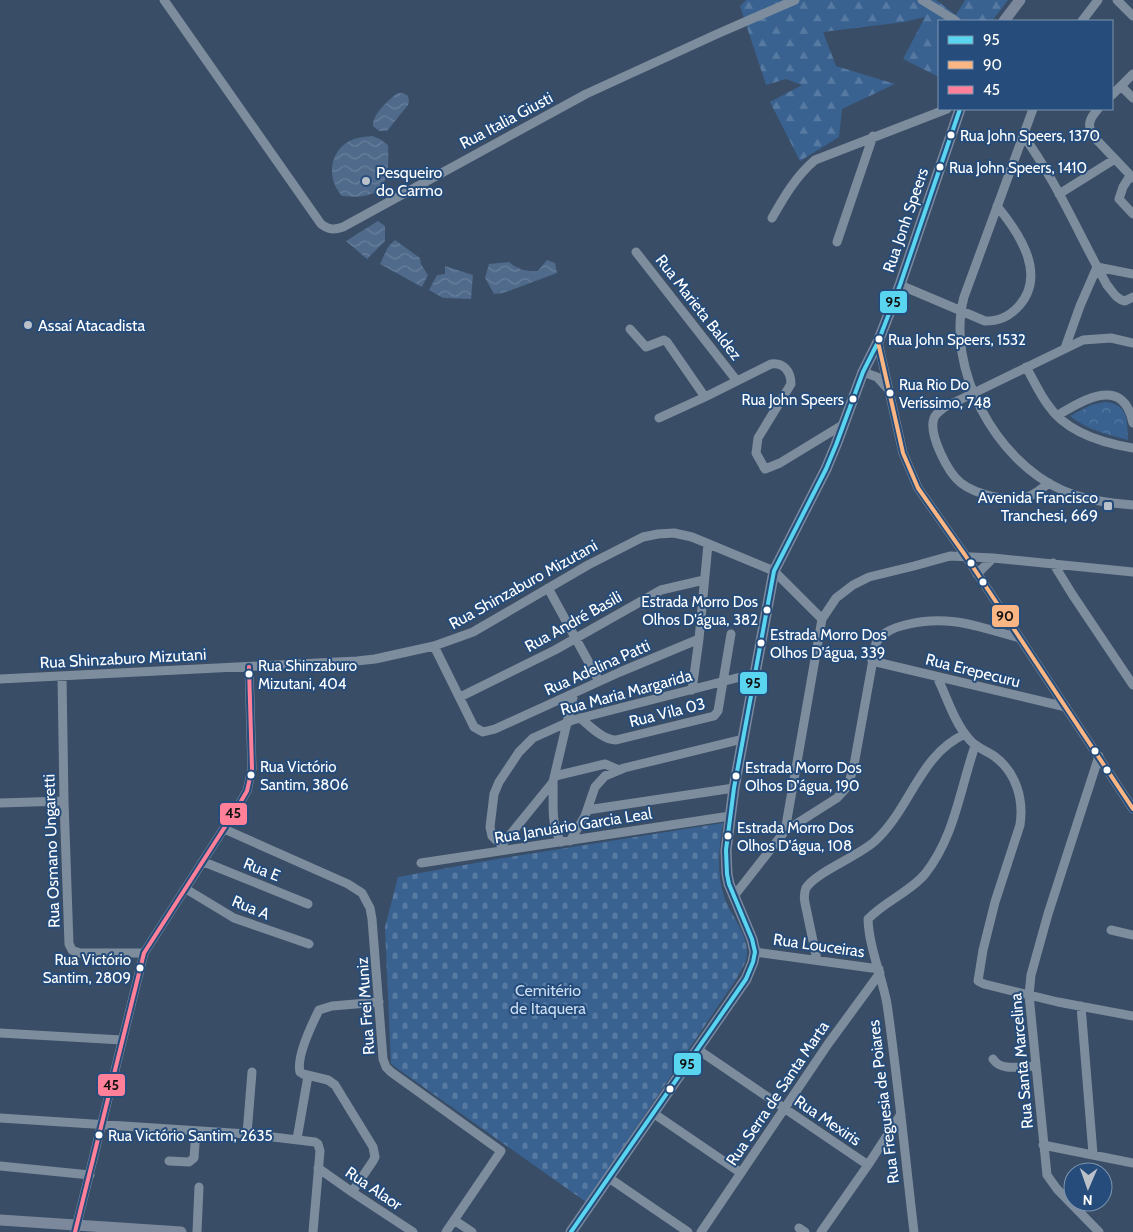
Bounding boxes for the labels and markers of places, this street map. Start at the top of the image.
place label: Rua John Speers, 1370 [960,127,1100,145]
marker: Rua John Speers, 1370 [946,130,956,140]
place label: Rua John Speers, 1410 [949,159,1087,177]
marker: Rua John Speers, 1410 [935,162,945,172]
place label: Pesqueiro do Carmo [376,163,443,200]
marker: Pesqueiro do Carmo [360,175,372,187]
place label: Assaí Atacadista [38,316,146,335]
marker: Assaí Atacadista [22,319,34,331]
place label: Rua John Speers, 1532 [888,331,1026,349]
marker: Rua John Speers, 1532 [874,334,884,344]
place label: Rua Rio Do Veríssimo, 748 [899,376,991,412]
marker: Rua Rio Do Veríssimo, 748 [885,388,895,398]
place label: Rua John Speers [742,391,844,409]
marker: Rua John Speers [848,394,858,404]
place label: Avenida Francisco Tranchesi, 669 [978,488,1098,525]
marker: Avenida Francisco Tranchesi, 669 [1102,500,1114,512]
unlabelled marker [966,558,976,568]
unlabelled marker [978,577,988,587]
place label: Estrada Morro Dos Olhos D'água, 382 [641,593,758,629]
marker: Estrada Morro Dos Olhos D'água, 382 [762,605,772,615]
place label: Estrada Morro Dos Olhos D'água, 339 [770,626,887,662]
marker: Estrada Morro Dos Olhos D'água, 339 [756,638,766,648]
place label: Rua Shinzaburo Mizutani, 404 [258,657,357,693]
marker: Rua Shinzaburo Mizutani, 404 [244,669,254,679]
unlabelled marker [1090,746,1100,756]
place label: Rua Victório Santim, 3806 [260,758,348,794]
place label: Estrada Morro Dos Olhos D'água, 190 [745,759,862,795]
unlabelled marker [1102,765,1112,775]
marker: Rua Victório Santim, 3806 [246,770,256,780]
marker: Estrada Morro Dos Olhos D'água, 190 [731,771,741,781]
place label: Estrada Morro Dos Olhos D'água, 108 [737,819,854,855]
marker: Estrada Morro Dos Olhos D'água, 108 [723,831,733,841]
place label: Rua Victório Santim, 2809 [43,951,131,987]
marker: Rua Victório Santim, 2809 [135,963,145,973]
unlabelled marker [665,1084,675,1094]
place label: Rua Victório Santim, 2635 [108,1127,273,1145]
marker: Rua Victório Santim, 2635 [94,1130,104,1140]

